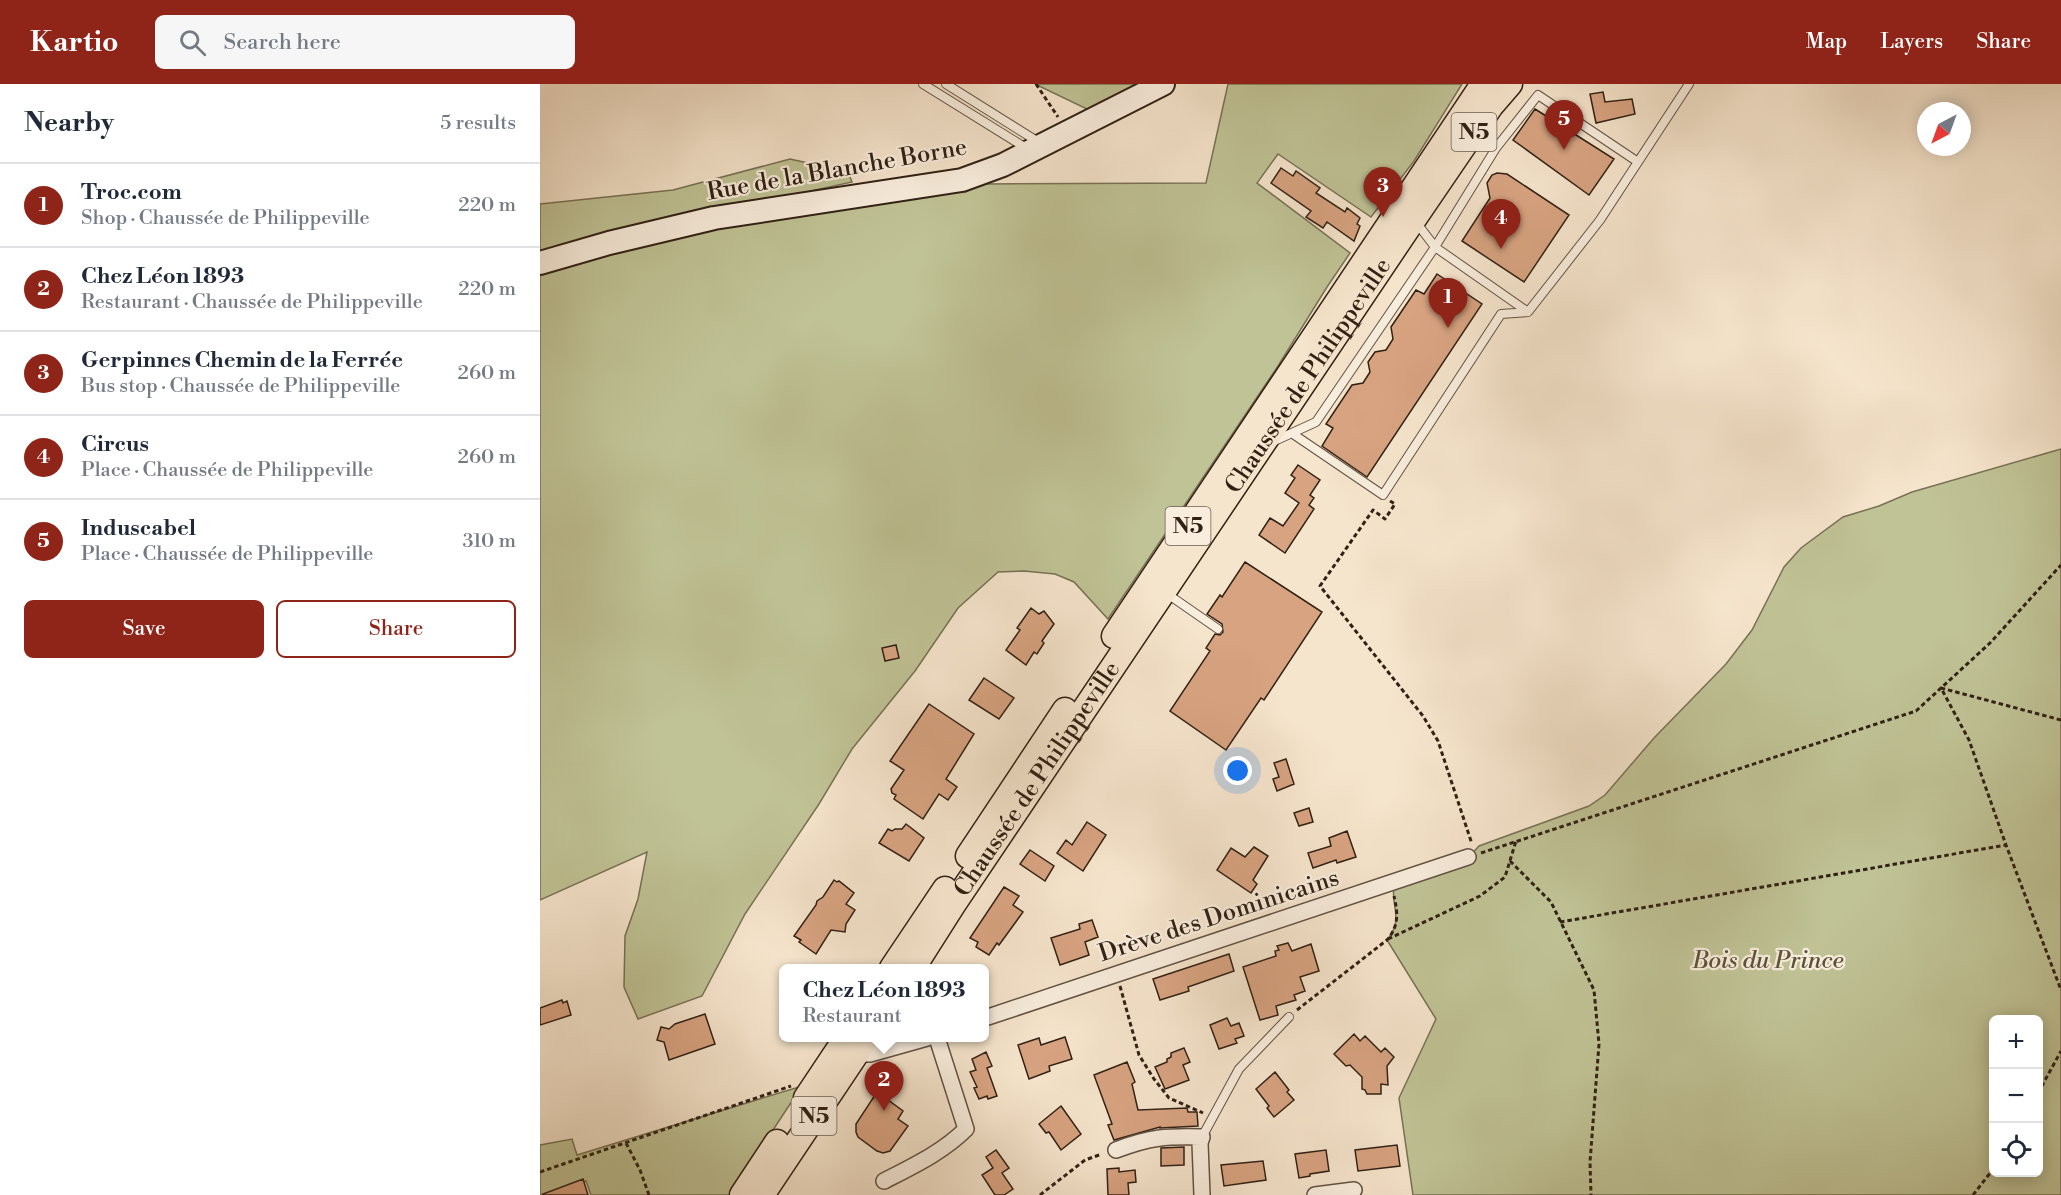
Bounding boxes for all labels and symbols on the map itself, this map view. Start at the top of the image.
pin: 5 [1544,100,1584,150]
north arrow [1917,102,1971,156]
road number: N5 [1452,113,1496,151]
street label: Rue de la Blanche Borne [705,132,969,208]
pin: 3 [1364,168,1402,217]
pin: 4 [1482,200,1520,249]
street label: Chaussée de Philippeville [1219,253,1398,499]
pin: 1 [1428,278,1468,328]
road number: N5 [1166,507,1210,545]
street label: Chaussée de Philippeville [948,656,1127,903]
your location [1223,756,1252,785]
street label: Drève des Dominicains [1095,863,1343,969]
park label: Bois du Prince [1691,946,1844,976]
pin: 2 [864,1062,904,1111]
road number: N5 [792,1097,836,1135]

